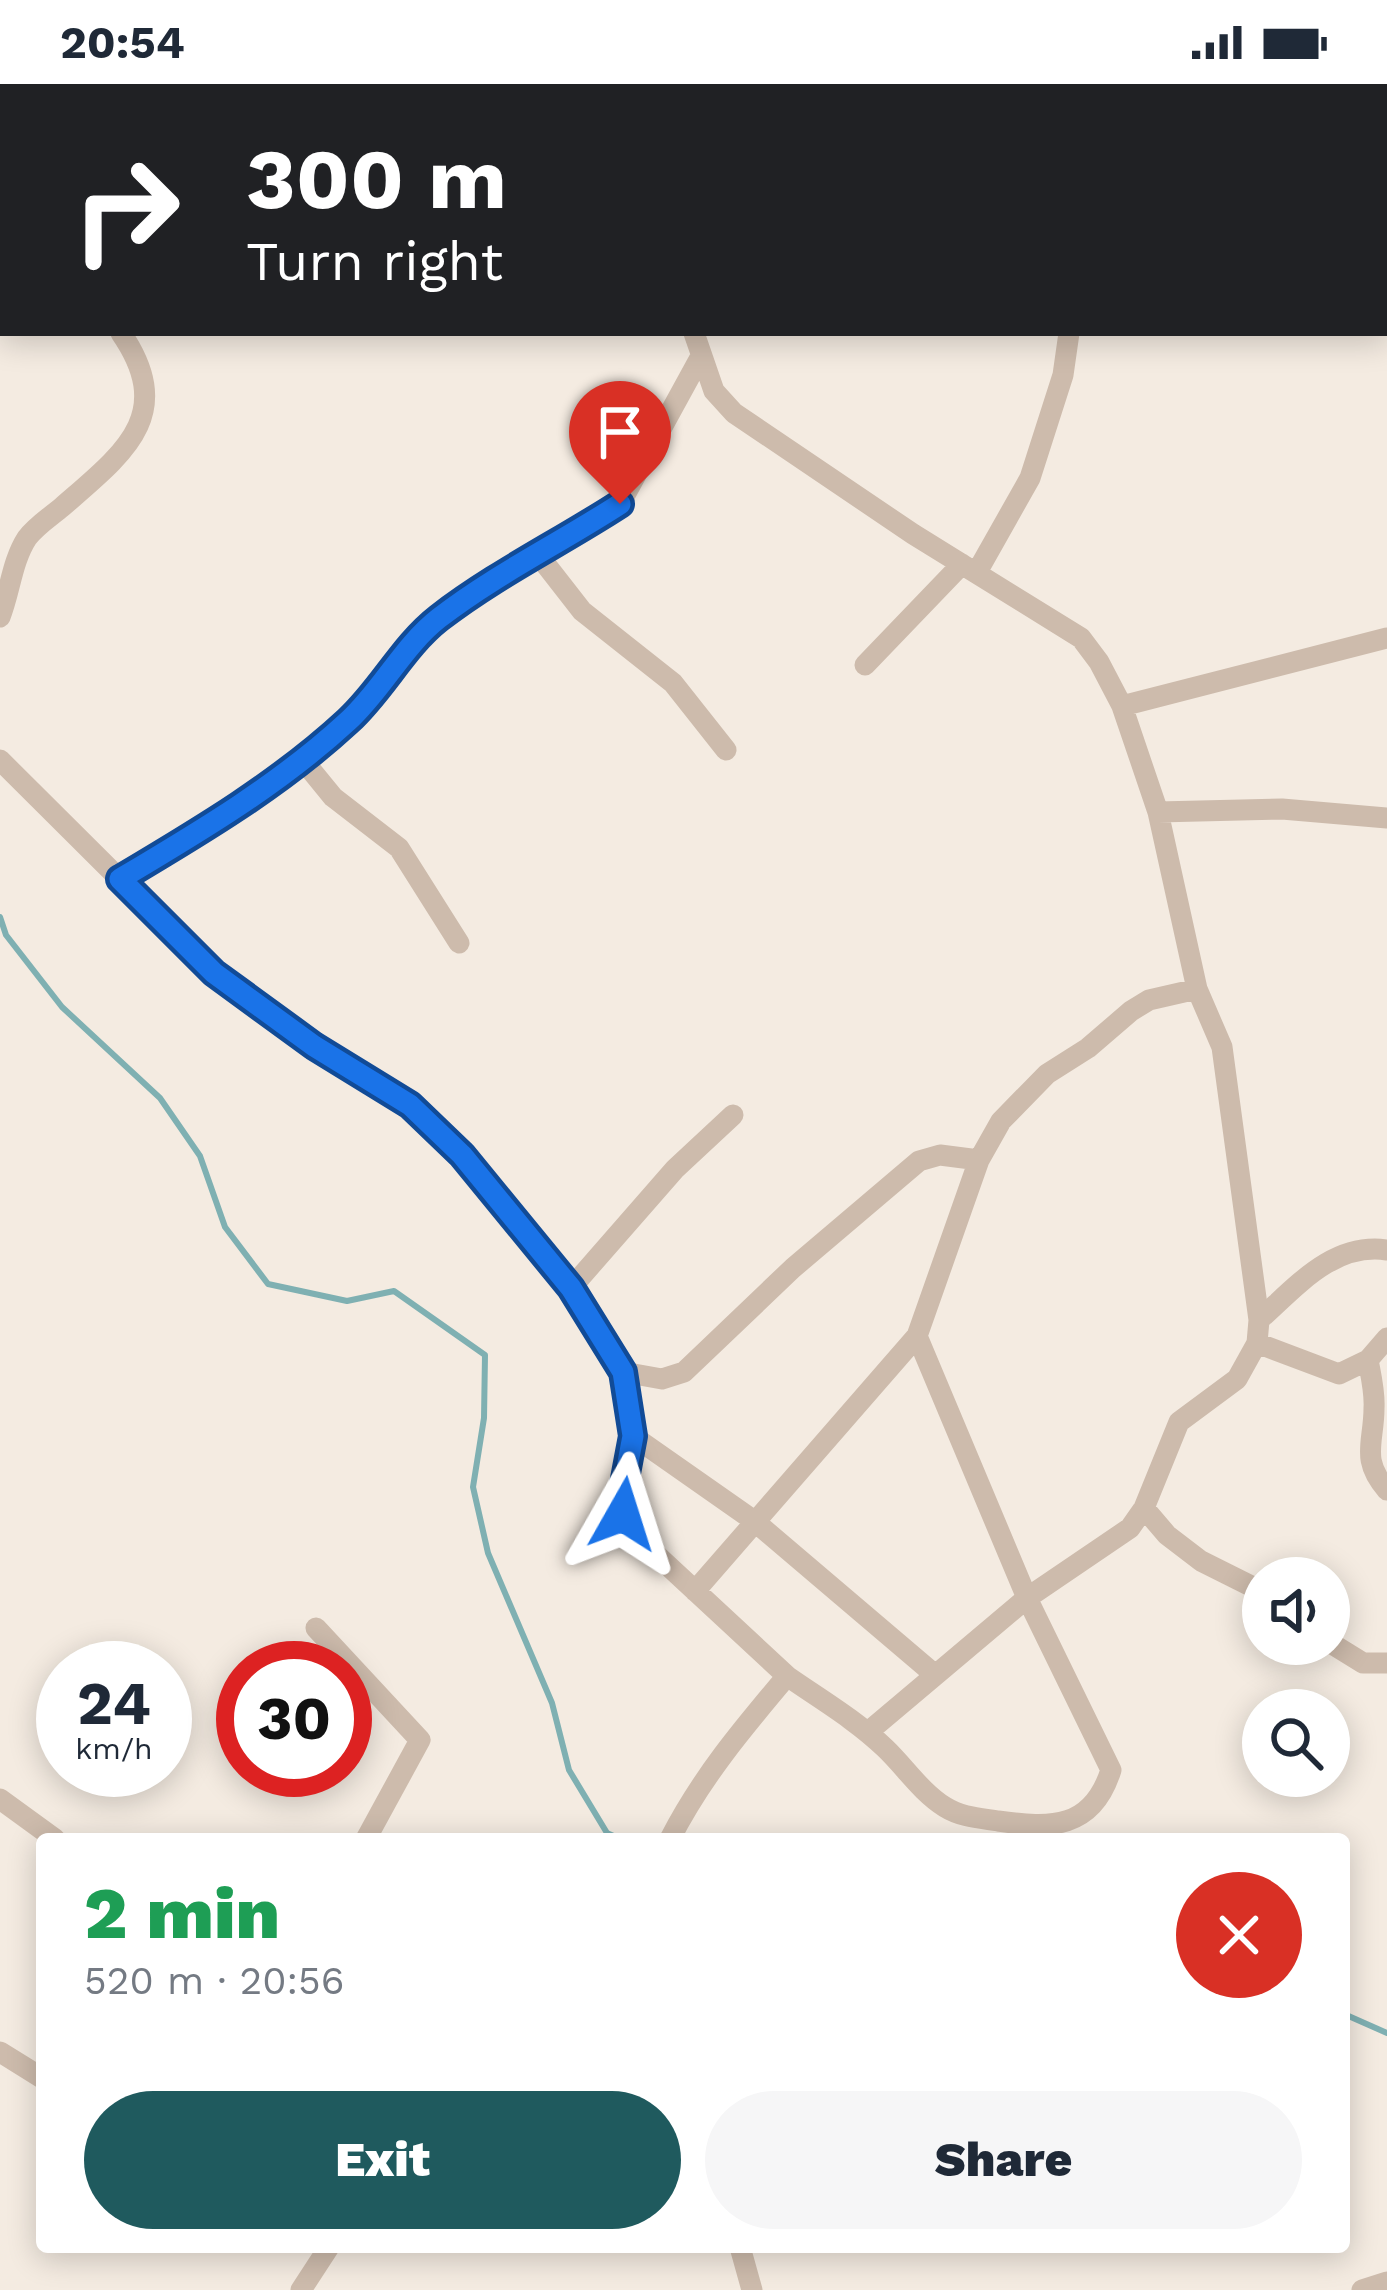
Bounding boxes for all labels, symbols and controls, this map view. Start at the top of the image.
text: 20:54 [60,16,185,69]
text: 300 m [246,130,507,228]
icon: right [48,132,204,288]
text: Turn right [246,230,503,293]
pin [569,381,671,504]
icon: arrive [587,399,653,465]
position arrow [560,1451,686,1577]
map controls [1242,1557,1350,1797]
button: sound [1242,1557,1350,1665]
speed limit sign: 30 [216,1641,372,1797]
text: 24 [77,1668,151,1739]
button: search [1242,1689,1350,1797]
text: km/h [75,1731,153,1766]
text: 2 min [84,1871,280,1955]
button: close [1176,1872,1302,1998]
text: 520 m · 20:56 [84,1958,345,2003]
button: Exit [84,2091,681,2229]
button: Share [705,2091,1302,2229]

